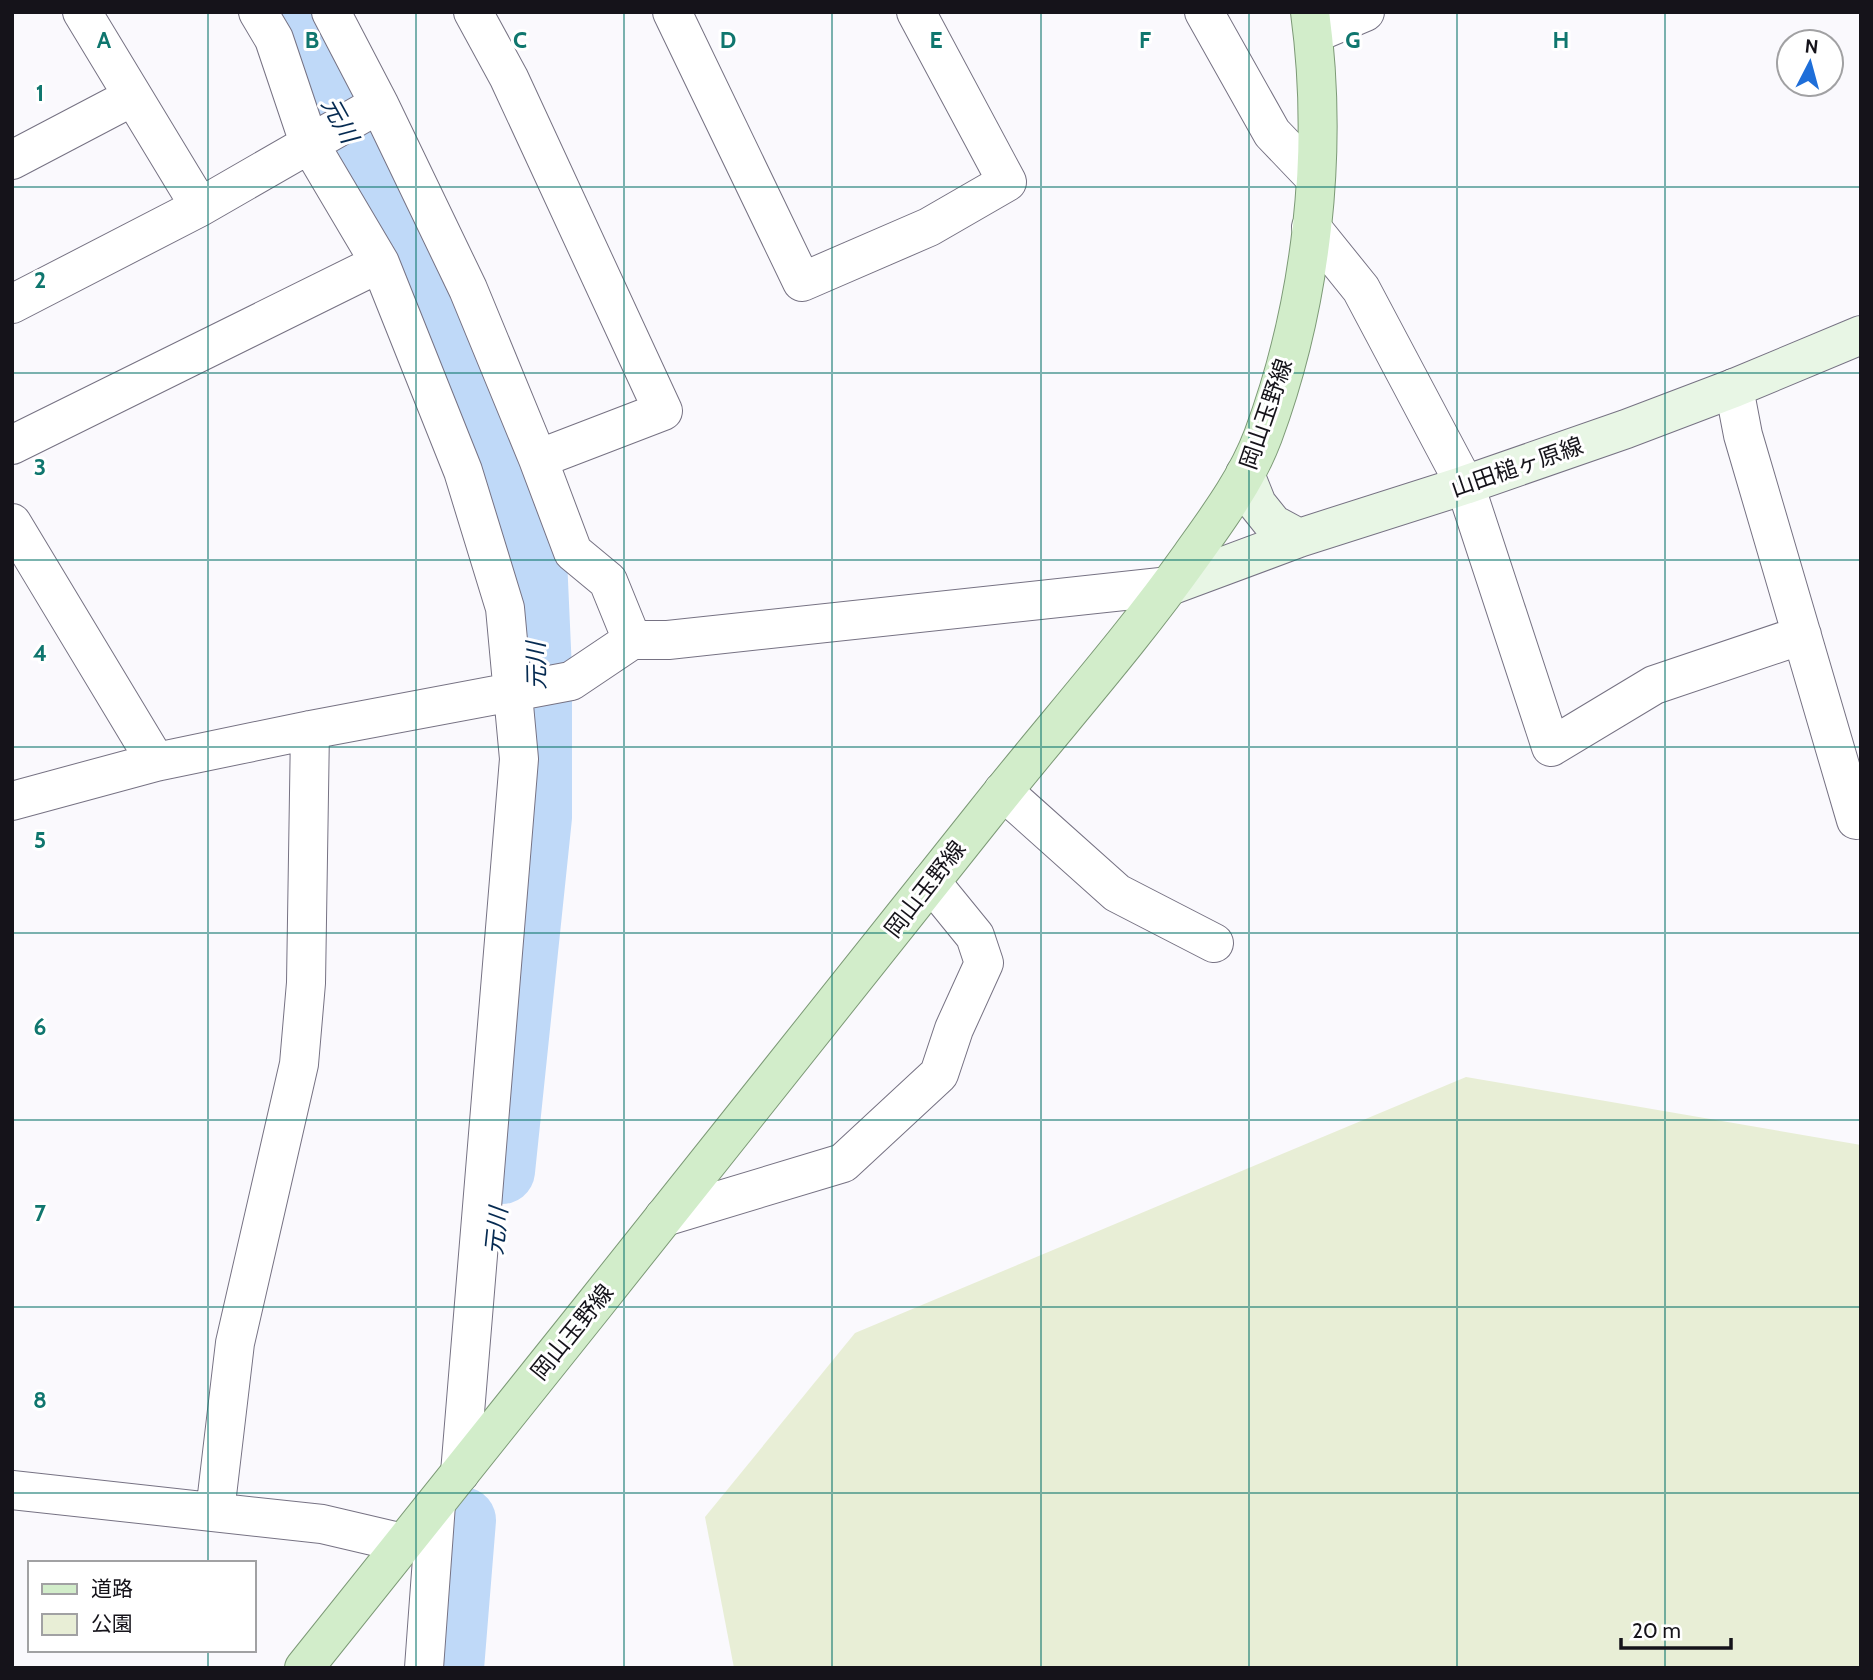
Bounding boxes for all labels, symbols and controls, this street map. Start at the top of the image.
text: A [97,26,112,54]
text: B [305,26,319,54]
text: C [513,26,527,54]
text: D [720,26,736,54]
text: E [929,26,943,54]
text: F [1139,26,1151,54]
text: G [1345,26,1361,54]
text: H [1553,26,1569,54]
north arrow [1775,28,1845,98]
text: N [1804,34,1820,59]
text: 1 [36,79,44,107]
water label: 元川 [316,92,366,151]
text: 2 [34,266,46,294]
street label: 岡山玉野線 [1234,355,1298,473]
street label: 山田槌ヶ原線 [1447,431,1587,503]
text: 3 [34,453,46,481]
text: 4 [33,639,47,667]
water label: 元川 [521,639,551,690]
text: 5 [34,826,46,854]
street label: 岡山玉野線 [879,835,971,943]
text: 6 [34,1013,46,1041]
text: 7 [34,1199,46,1227]
water label: 元川 [479,1203,513,1256]
street label: 岡山玉野線 [525,1279,619,1385]
text: 8 [33,1386,47,1414]
legend [28,1561,256,1652]
text: 道路 [91,1576,133,1601]
scale bar [1621,1606,1731,1650]
text: 公園 [91,1611,133,1636]
text: 20 m [1632,1618,1681,1643]

